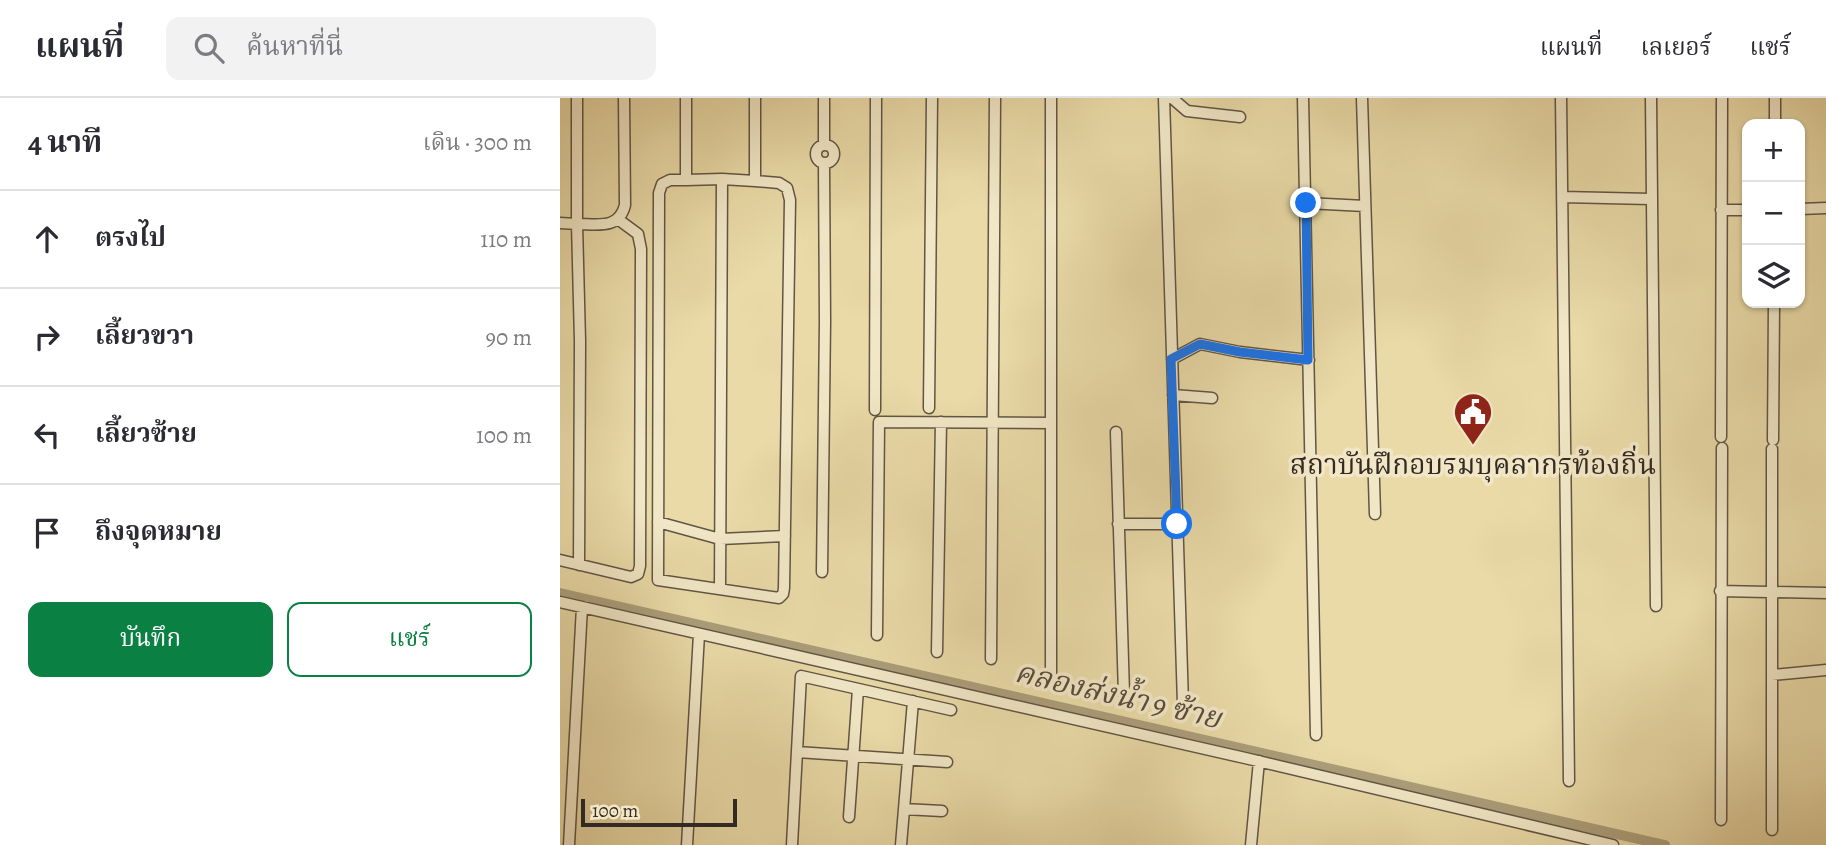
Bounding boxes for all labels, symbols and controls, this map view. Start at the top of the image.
search box [166,17,656,80]
text: แผนที่ [35,23,124,68]
icon: search [190,29,228,67]
text: ค้นหาที่นี่ [246,29,343,64]
text: แผนที่ [1540,31,1603,63]
text: เลเยอร์ [1641,31,1712,63]
text: แชร์ [1750,31,1791,63]
map controls [1742,119,1805,308]
button: + [1742,119,1805,182]
text: 4 นาที [28,122,102,162]
text: เดิน · 300 m [423,127,532,158]
button: − [1742,182,1805,245]
route end [1290,187,1321,218]
icon: ahead [28,220,66,258]
text: ตรงไป [95,220,166,255]
text: 110 m [480,224,532,255]
button: layers [1742,245,1805,308]
icon: right [28,318,66,356]
text: เลี้ยวขวา [95,318,194,353]
text: 90 m [486,322,532,353]
public building icon: สถาบันฝึกอบรมบุคลากรท้องถิ่น [1452,391,1494,446]
icon: left [28,416,66,454]
text: เลี้ยวซ้าย [95,416,197,451]
text: 100 m [476,420,532,451]
place label: สถาบันฝึกอบรมบุคลากรท้องถิ่น [1290,445,1656,484]
route start [1161,508,1192,539]
icon: arrive [28,514,66,552]
text: ถึงจุดหมาย [95,514,222,549]
button: บันทึก [28,602,273,677]
button: แชร์ [287,602,532,677]
water label: คลองส่งน้ำ 9 ซ้าย [1011,650,1227,739]
scale bar [581,796,737,828]
text: 100 m [592,798,638,824]

